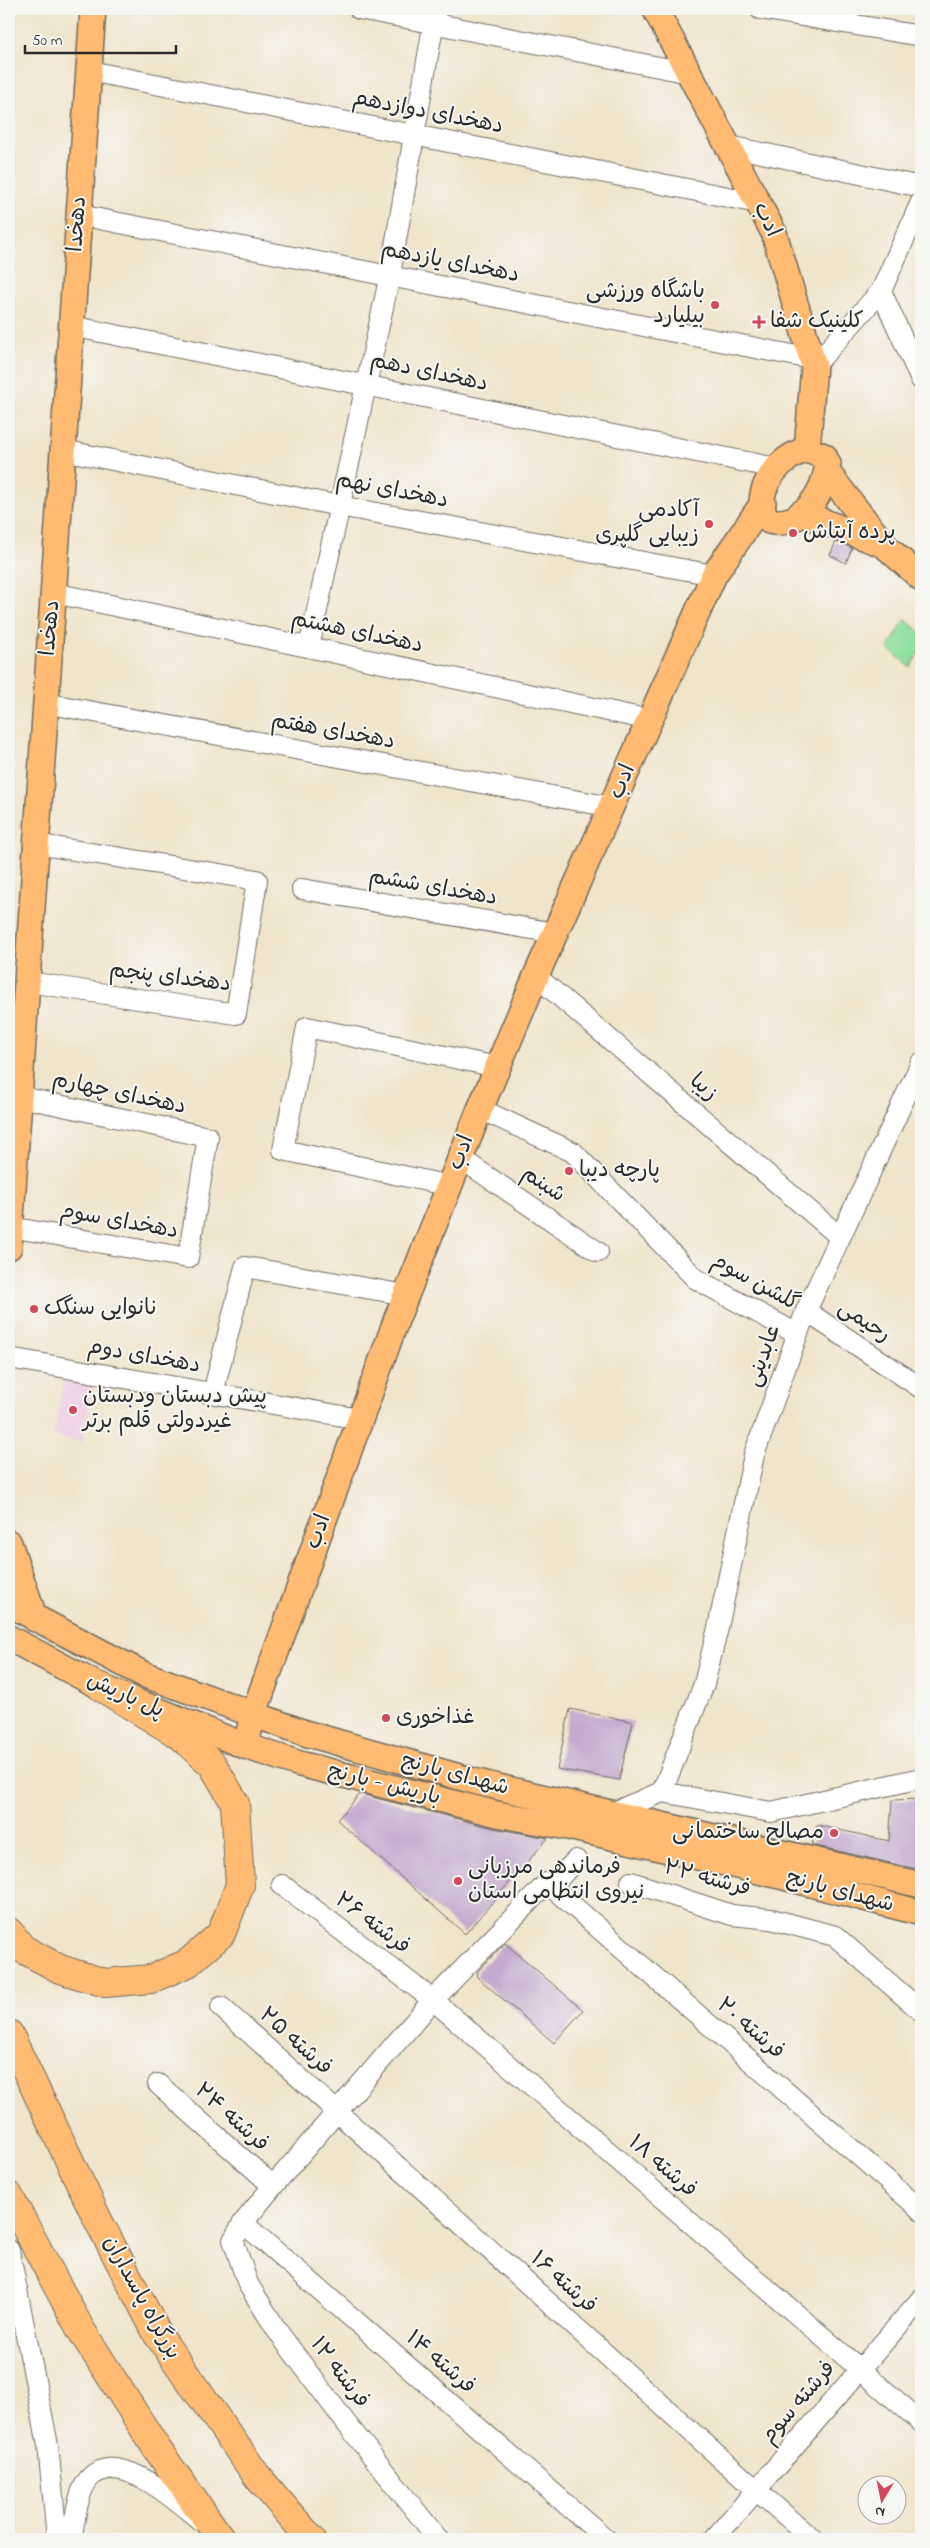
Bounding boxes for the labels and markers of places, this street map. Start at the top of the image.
place label: باشگاه ورزشی بیلیارد [586,276,705,333]
marker: باشگاه ورزشی بیلیارد [709,299,721,311]
place label: کلینیک شفا [770,306,864,338]
marker: کلینیک شفا [752,315,766,329]
place label: آکادمی زیبایی گلپری [595,495,701,552]
place label: پرده‌ آیتاش [803,517,896,549]
marker: آکادمی زیبایی گلپری [703,518,715,530]
marker: پرده‌ آیتاش [787,527,799,539]
place label: پارچه دیبا [579,1155,660,1187]
marker: پارچه دیبا [563,1165,575,1177]
place label: نانوایی سنگک [44,1293,158,1325]
marker: نانوایی سنگک [28,1303,40,1315]
place label: پیش دبستان ودبستان غیردولتی قلم برتر [81,1381,267,1438]
marker: پیش دبستان ودبستان غیردولتی قلم برتر [67,1404,79,1416]
place label: غذاخوری [396,1702,475,1734]
marker: غذاخوری [380,1712,392,1724]
place label: مصالح ساختمانی [672,1817,824,1849]
marker: مصالح ساختمانی [828,1827,840,1839]
place label: فرماندهی مرزبانی نیروی انتظامی استان [468,1852,644,1909]
marker: فرماندهی مرزبانی نیروی انتظامی استان [452,1875,464,1887]

